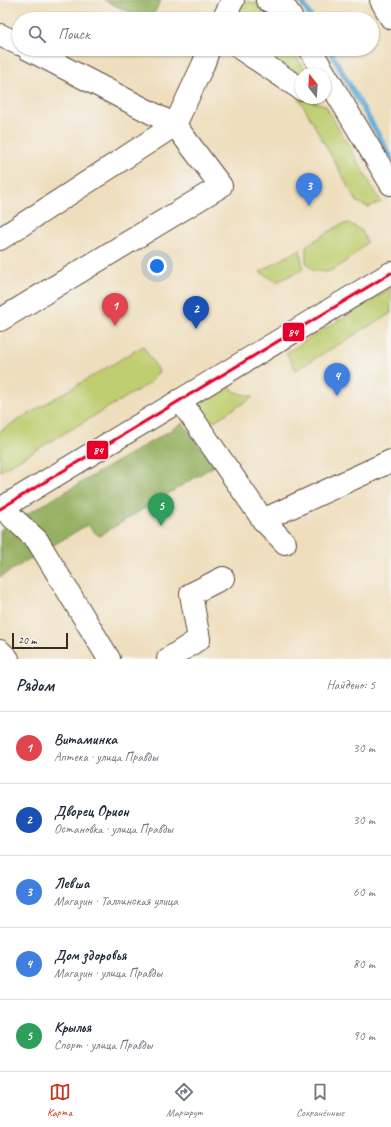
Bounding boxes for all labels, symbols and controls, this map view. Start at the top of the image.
search box [12,12,379,56]
icon: search [26,23,48,45]
text: Поиск [58,25,90,44]
north arrow [295,68,331,104]
pin: 3 [296,173,322,206]
your location [147,256,167,276]
pin: 1 [102,293,128,326]
pin: 2 [183,296,209,329]
line badge: 84 [282,322,305,342]
text: 84 [288,325,300,339]
pin: 4 [324,363,350,396]
line badge: 84 [86,440,109,460]
text: 84 [93,443,105,457]
pin: 5 [148,493,174,526]
scale bar [12,631,68,650]
text: 20 m [18,633,37,647]
text: Рядом [16,675,54,696]
text: Найдено: 5 [327,677,375,693]
text: Витаминка [54,730,117,749]
text: 1 [26,740,32,756]
text: 30 m [353,740,375,756]
text: Аптека · улица Правды [54,749,158,765]
text: Дворец Орион [54,802,129,821]
text: 2 [26,812,32,828]
text: 30 m [353,812,375,828]
text: Остановка · улица Правды [54,821,173,837]
text: Левша [54,874,89,893]
text: 3 [26,884,32,900]
text: 60 m [353,884,375,900]
text: Магазин · Таллинская улица [54,893,178,909]
text: Дом здоровья [54,946,126,965]
text: 4 [26,956,32,972]
text: 80 m [353,956,375,972]
text: Магазин · улица Правды [54,965,162,981]
text: Крылья [54,1018,91,1037]
text: 5 [26,1028,32,1044]
text: 90 m [353,1028,375,1044]
text: Спорт · улица Правды [54,1037,152,1053]
tab: Карта [47,1081,72,1119]
tab: Маршрут [166,1081,202,1119]
tab: Сохранённые [296,1081,344,1119]

